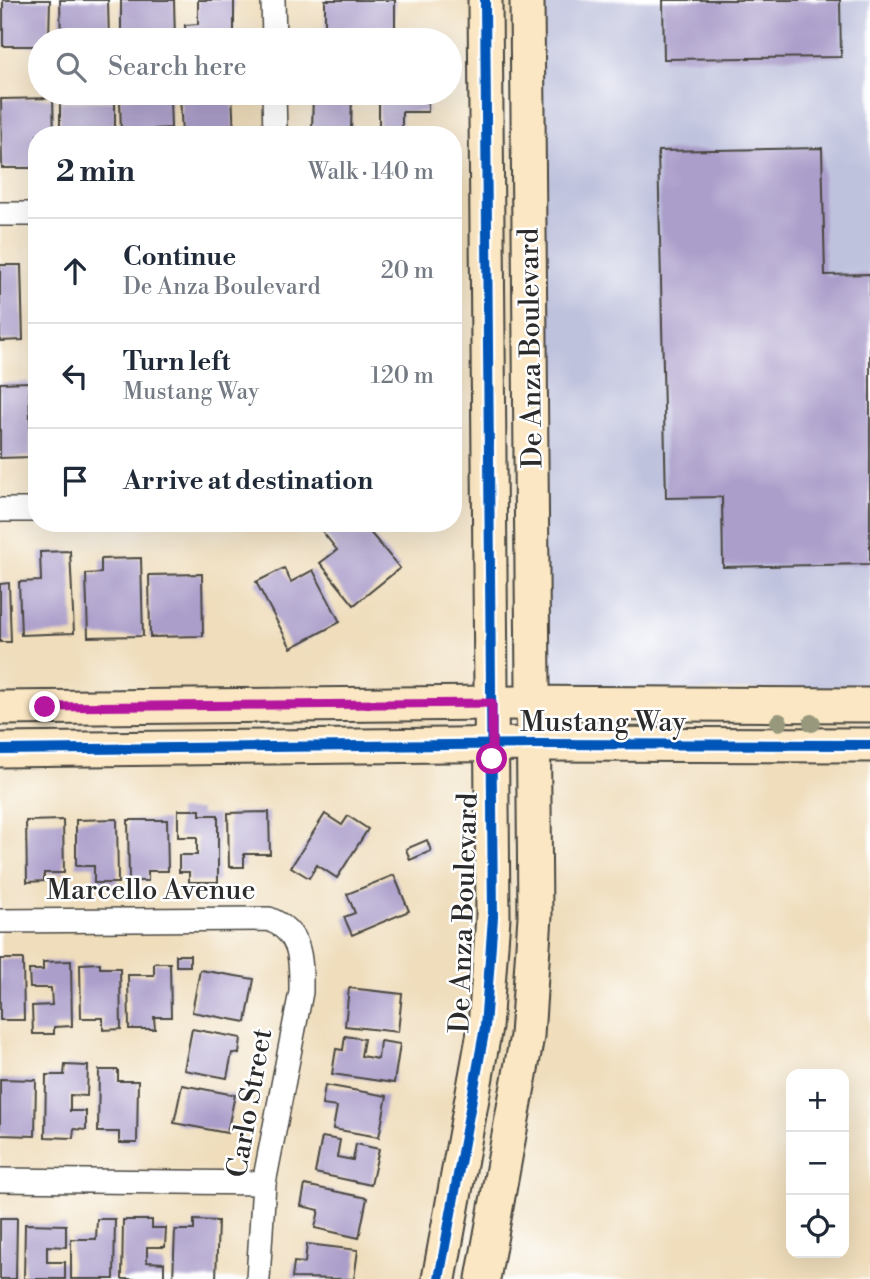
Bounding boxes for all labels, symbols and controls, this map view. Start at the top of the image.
search box [28,28,462,105]
icon: search [52,48,90,86]
text: Search here [108,51,247,83]
text: 2 min [56,153,135,191]
text: Walk · 140 m [308,158,434,186]
street label: De Anza Boulevard [511,227,551,468]
text: Continue [123,241,236,273]
icon: ahead [56,252,94,290]
text: 20 m [381,257,434,285]
text: De Anza Boulevard [123,273,320,301]
text: Turn left [123,346,231,378]
icon: left [56,357,94,395]
text: 120 m [370,362,434,390]
text: Mustang Way [123,378,259,406]
icon: arrive [56,462,94,500]
text: Arrive at destination [123,465,373,497]
route end [29,691,60,722]
street label: Mustang Way [520,705,686,740]
route start [476,743,507,774]
street label: De Anza Boulevard [442,792,486,1034]
street label: Marcello Avenue [46,873,256,908]
street label: Carlo Street [220,1026,280,1180]
map controls [786,1069,849,1258]
button: + [786,1069,849,1132]
button: − [786,1132,849,1195]
button: locate [786,1195,849,1258]

